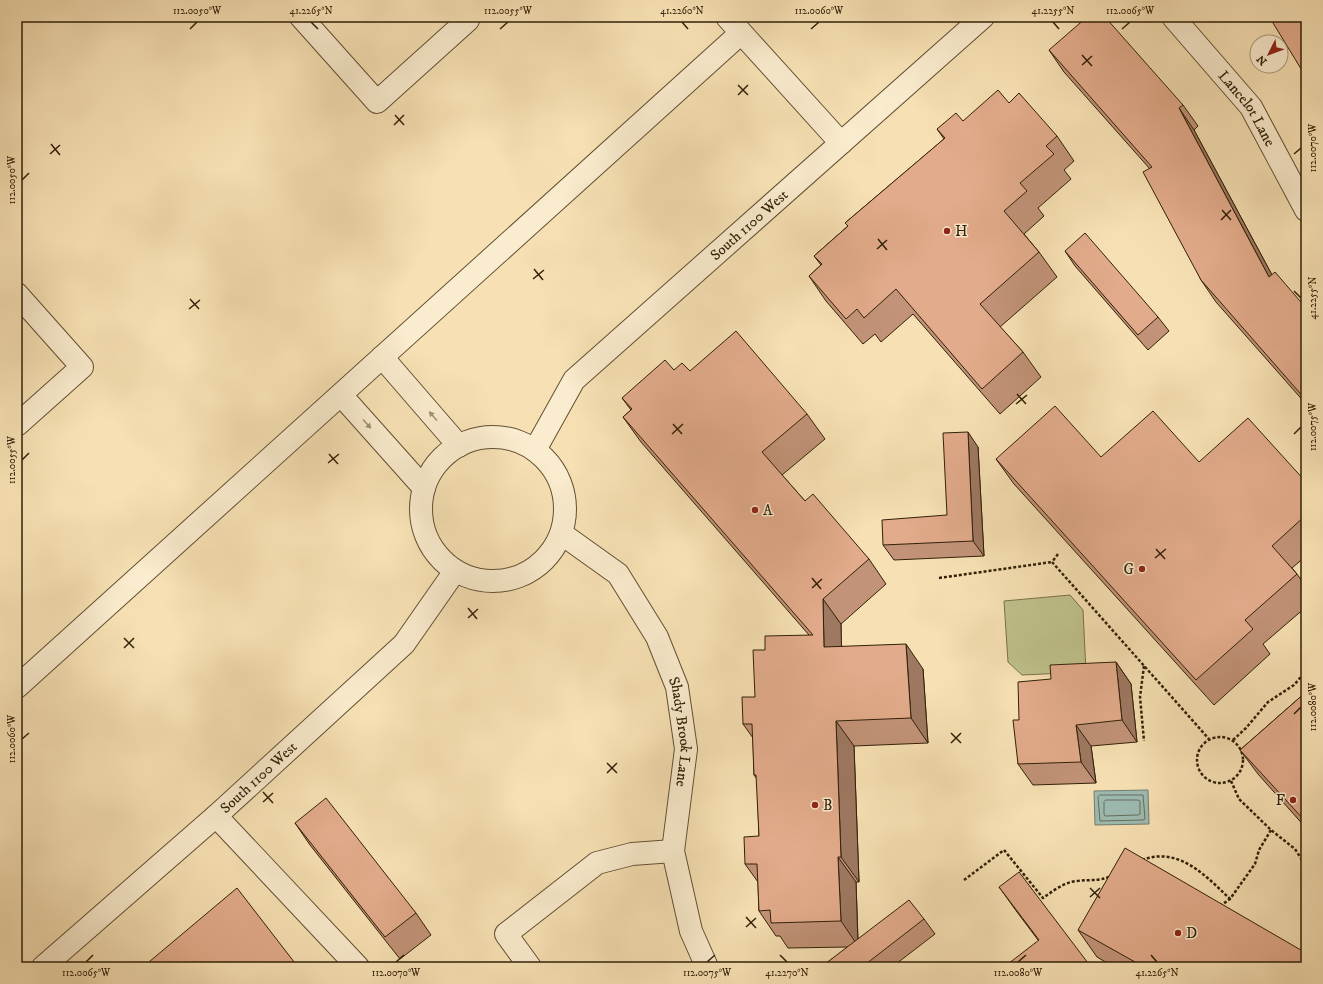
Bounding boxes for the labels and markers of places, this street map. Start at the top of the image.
place label: H [955,222,968,241]
marker: H [942,226,952,236]
place label: A [763,501,773,520]
marker: A [750,505,760,515]
place label: G [1124,560,1135,579]
marker: G [1137,564,1147,574]
place label: F [1276,791,1285,810]
marker: F [1288,795,1298,805]
place label: B [823,796,833,815]
marker: B [810,800,820,810]
place label: D [1186,924,1197,943]
marker: D [1173,928,1183,938]

